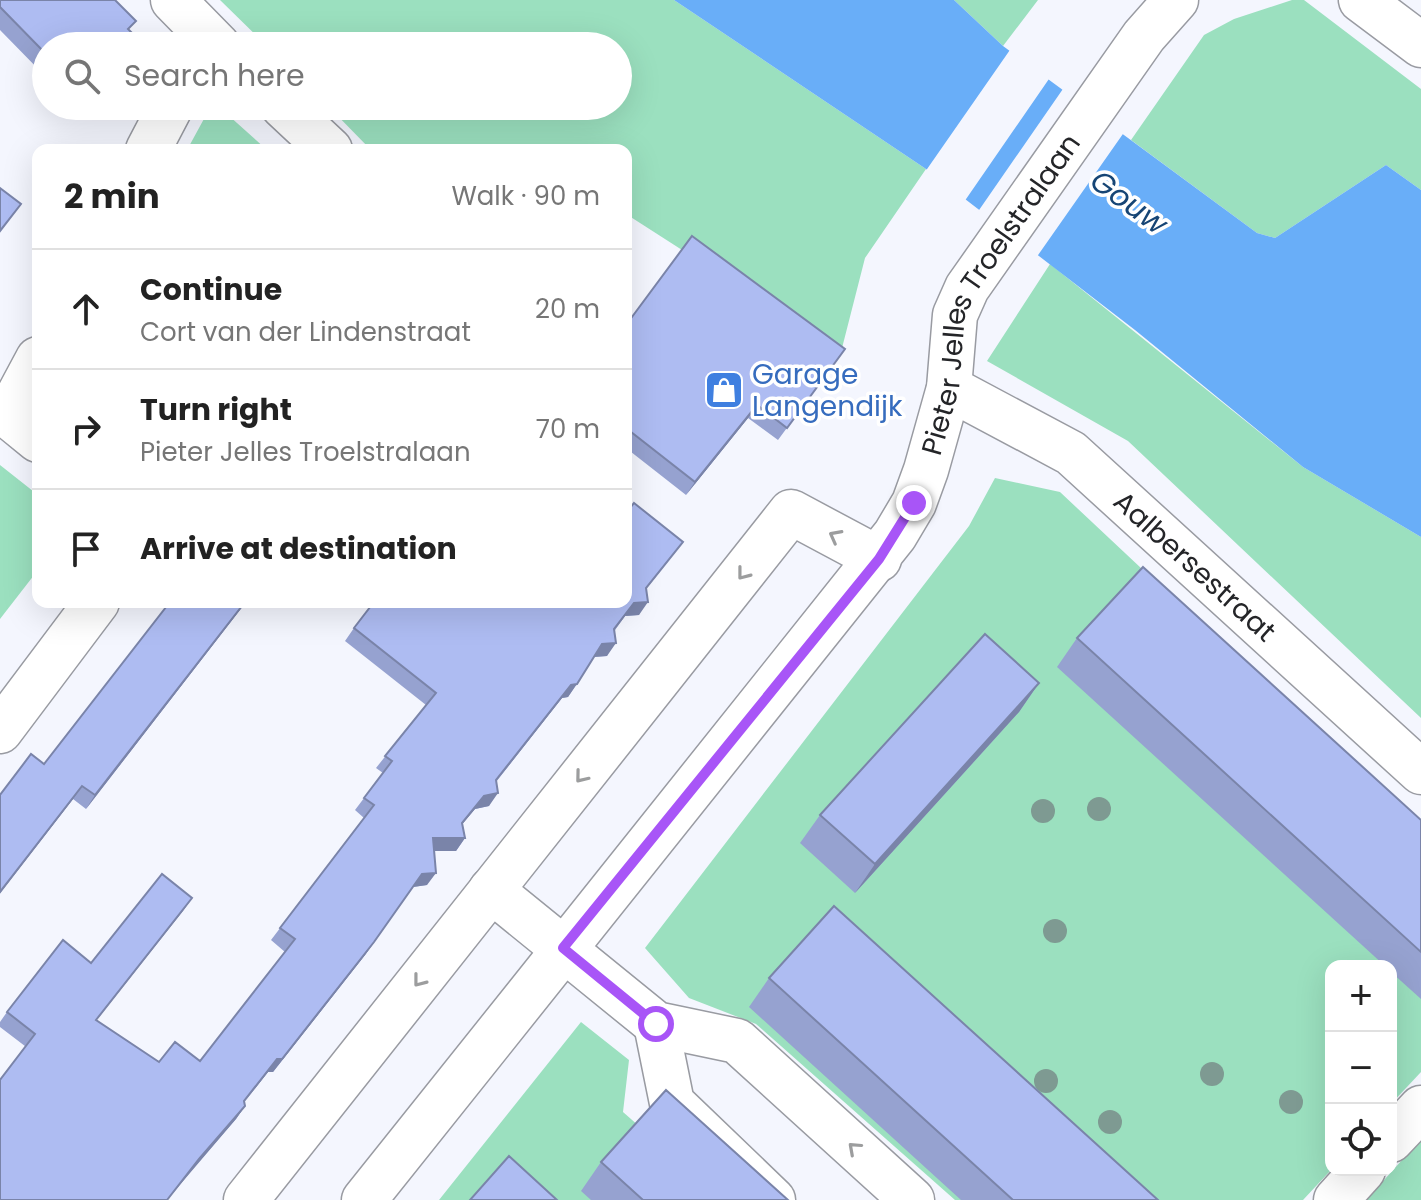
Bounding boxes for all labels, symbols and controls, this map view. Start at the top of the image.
search box [32,32,632,120]
icon: search [60,54,104,98]
text: Search here [124,54,305,97]
street label: Pieter Jelles Troelstralaan [912,126,1089,459]
water label: Gouw [1081,159,1178,246]
text: 2 min [64,172,160,220]
text: Walk · 90 m [451,178,600,214]
text: Continue [140,268,282,311]
icon: ahead [64,287,108,331]
text: 20 m [535,291,600,327]
text: Cort van der Lindenstraat [140,314,471,350]
place label: Garage Langendijk [752,355,903,426]
shop icon: Garage Langendijk [703,369,745,411]
text: Turn right [140,388,292,431]
icon: right [64,407,108,451]
text: 70 m [536,411,600,447]
text: Pieter Jelles Troelstralaan [140,434,471,470]
street label: Aalbersestraat [1105,482,1285,650]
route end [896,485,932,521]
icon: arrive [64,527,108,571]
text: Arrive at destination [140,527,457,570]
one-way arrow [829,530,843,545]
one-way arrow [738,565,753,579]
one-way arrow [576,768,591,782]
map controls [1325,960,1397,1176]
button: + [1325,960,1397,1032]
one-way arrow [415,972,429,987]
route start [638,1006,674,1042]
button: − [1325,1032,1397,1104]
button: locate [1325,1104,1397,1176]
one-way arrow [848,1143,863,1157]

